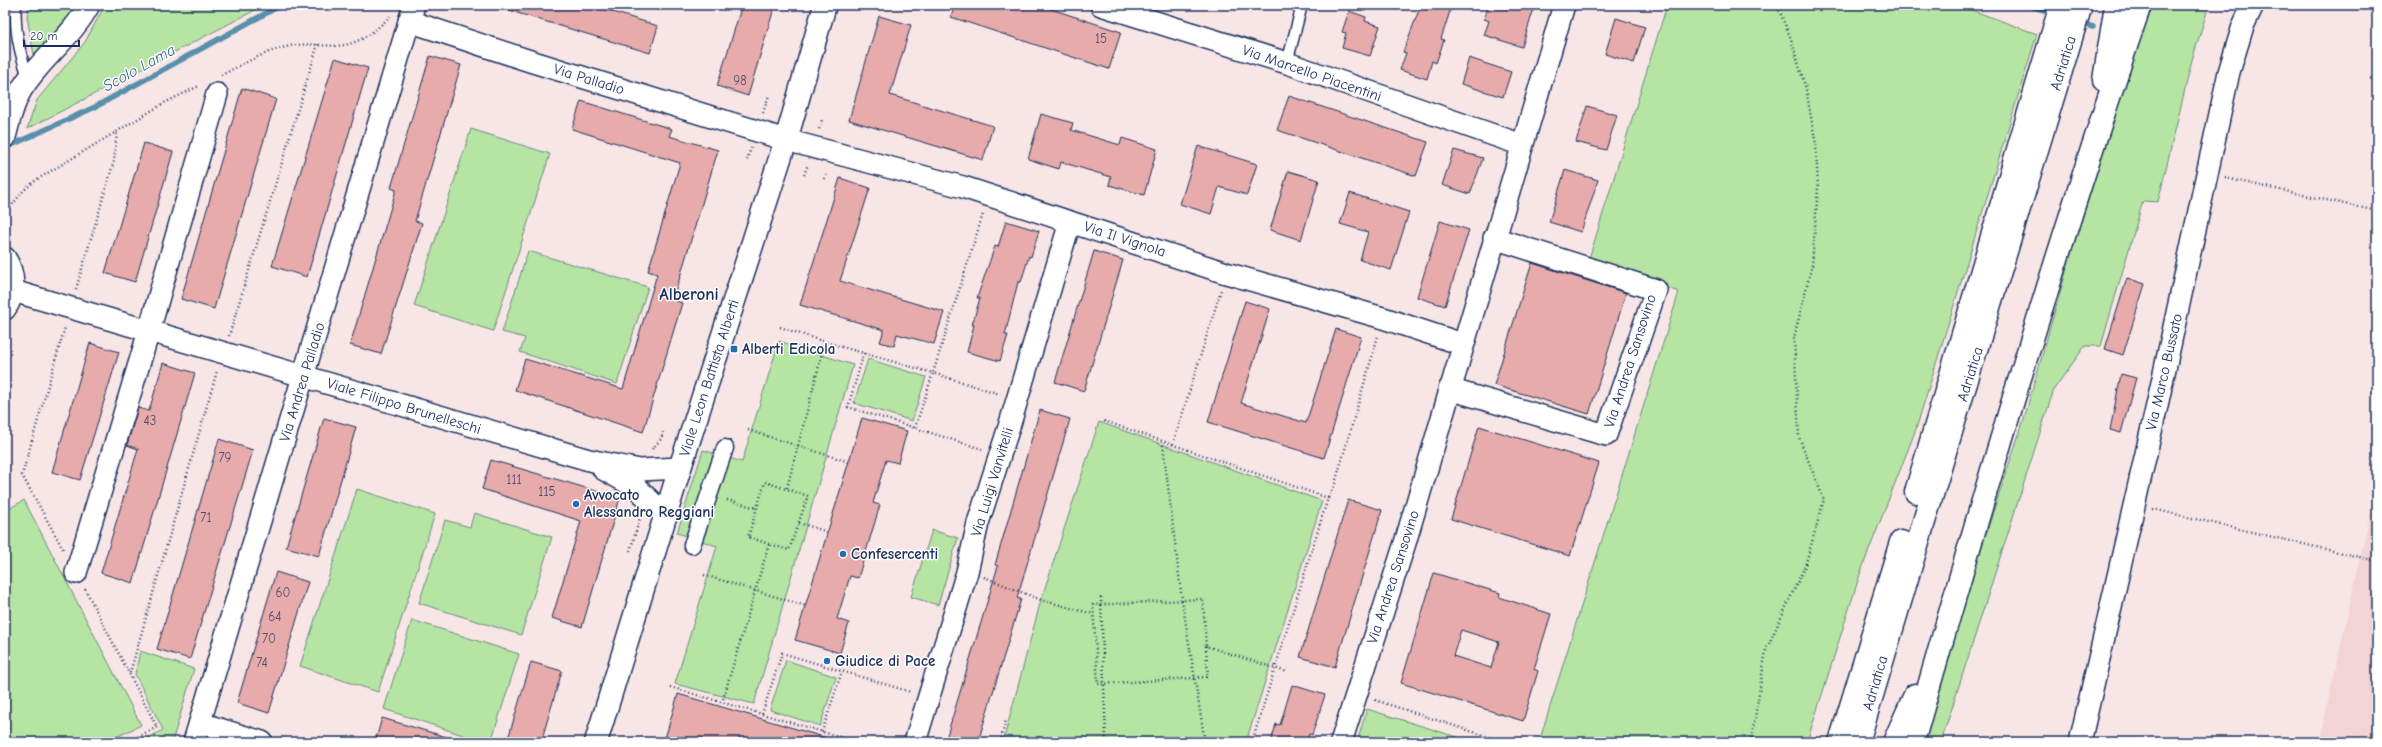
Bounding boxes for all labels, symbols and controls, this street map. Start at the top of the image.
scale bar [24,22,79,48]
text: 20 m [30,29,58,43]
house number: 15 [1095,31,1107,46]
street label: Adriatica [2046,33,2080,93]
water label: Scolo Lama [100,41,178,95]
street label: Via Marcello Piacentini [1240,41,1384,105]
street label: Via Palladio [551,60,627,98]
house number: 98 [733,73,747,88]
street label: Via Il Vignola [1082,217,1168,261]
district label: Alberoni [659,285,719,304]
street label: Via Andrea Sansovino [1600,292,1660,430]
street label: Viale Leon Battista Alberti [675,297,743,459]
street label: Via Marco Bussato [2142,312,2186,432]
street label: Via Andrea Palladio [275,320,329,444]
place label: Alberti Edicola [742,340,835,358]
marker: Alberti Edicola [729,344,739,354]
street label: Adriatica [1953,344,1987,404]
street label: Viale Filippo Brunelleschi [325,374,483,438]
house number: 43 [144,413,156,428]
street label: Via Luigi Vanvitelli [967,425,1017,539]
house number: 79 [218,450,232,465]
house number: 111 [506,472,522,487]
house number: 115 [538,484,556,499]
place label: Avvocato Alessandro Reggiani [584,486,714,521]
marker: Avvocato Alessandro Reggiani [571,499,581,509]
street label: Via Andrea Sansovino [1363,508,1423,646]
house number: 71 [200,510,212,525]
place label: Confesercenti [851,545,938,563]
marker: Confesercenti [838,549,848,559]
house number: 60 [276,585,291,600]
house number: 64 [268,609,282,624]
house number: 70 [262,631,276,646]
place label: Giudice di Pace [835,652,935,670]
street label: Adriatica [1859,653,1891,713]
house number: 74 [256,655,268,670]
marker: Giudice di Pace [822,656,832,666]

